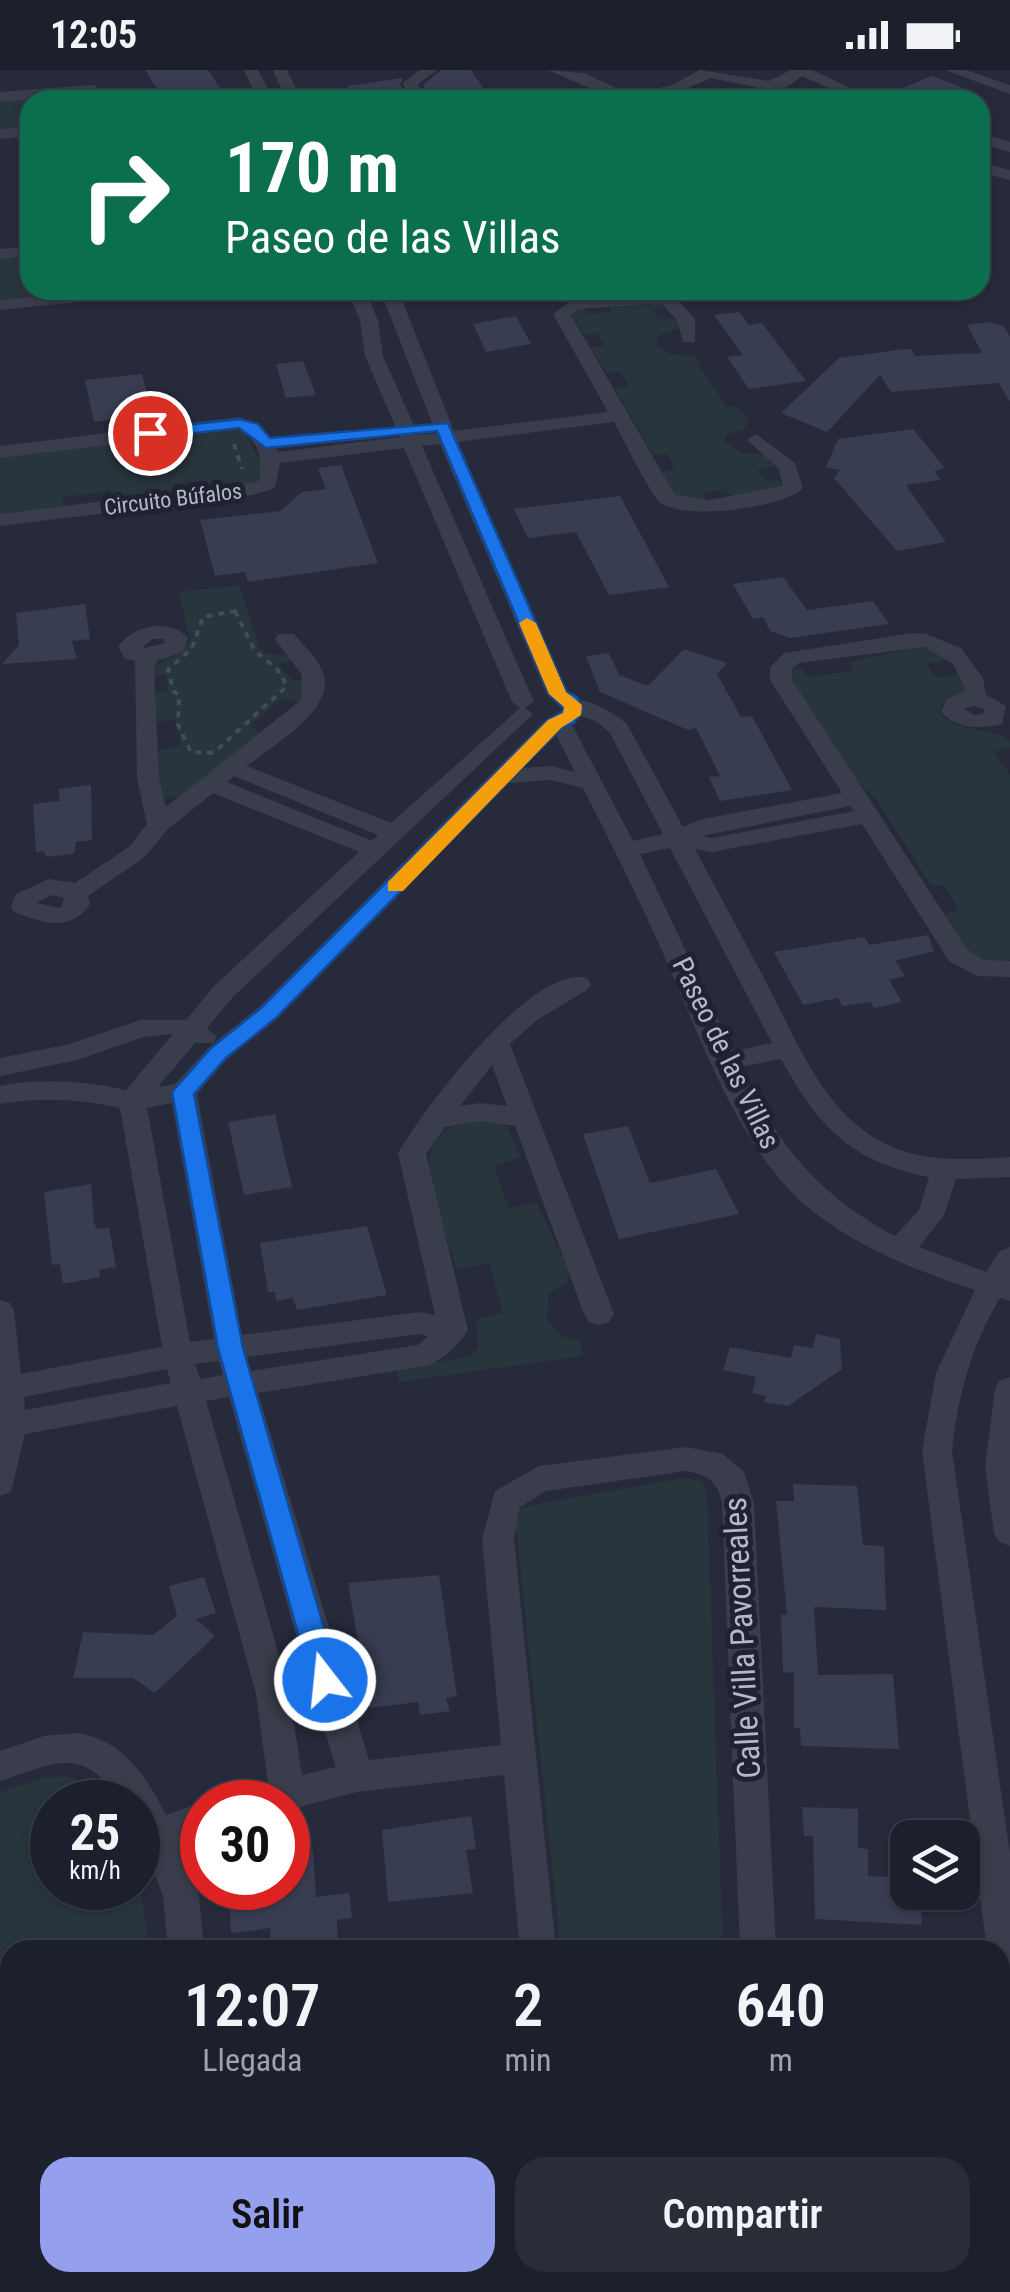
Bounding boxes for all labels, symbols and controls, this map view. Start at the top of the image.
text: 12:05 [50,13,137,57]
text: 170 m [225,127,399,209]
icon: right [60,130,190,260]
text: Paseo de las Villas [225,211,561,264]
pin [108,391,193,476]
icon: arrive [123,406,178,461]
street label: Circuito Búfalos [103,478,243,520]
street label: Paseo de las Villas [665,952,787,1154]
street label: Calle Villa Pavorreales [716,1496,768,1780]
position arrow [273,1628,377,1732]
speed limit sign: 30 [180,1780,310,1910]
text: 25 [70,1804,120,1862]
map controls [890,1820,980,1910]
button: layers [890,1820,980,1910]
text: km/h [69,1856,121,1885]
text: 12:07 [184,1970,321,2041]
text: 2 [513,1970,543,2041]
text: 640 [735,1970,826,2041]
text: Llegada [202,2041,302,2079]
text: min [505,2041,551,2079]
text: m [769,2041,793,2079]
button: Salir [40,2157,495,2272]
button: Compartir [515,2157,970,2272]

